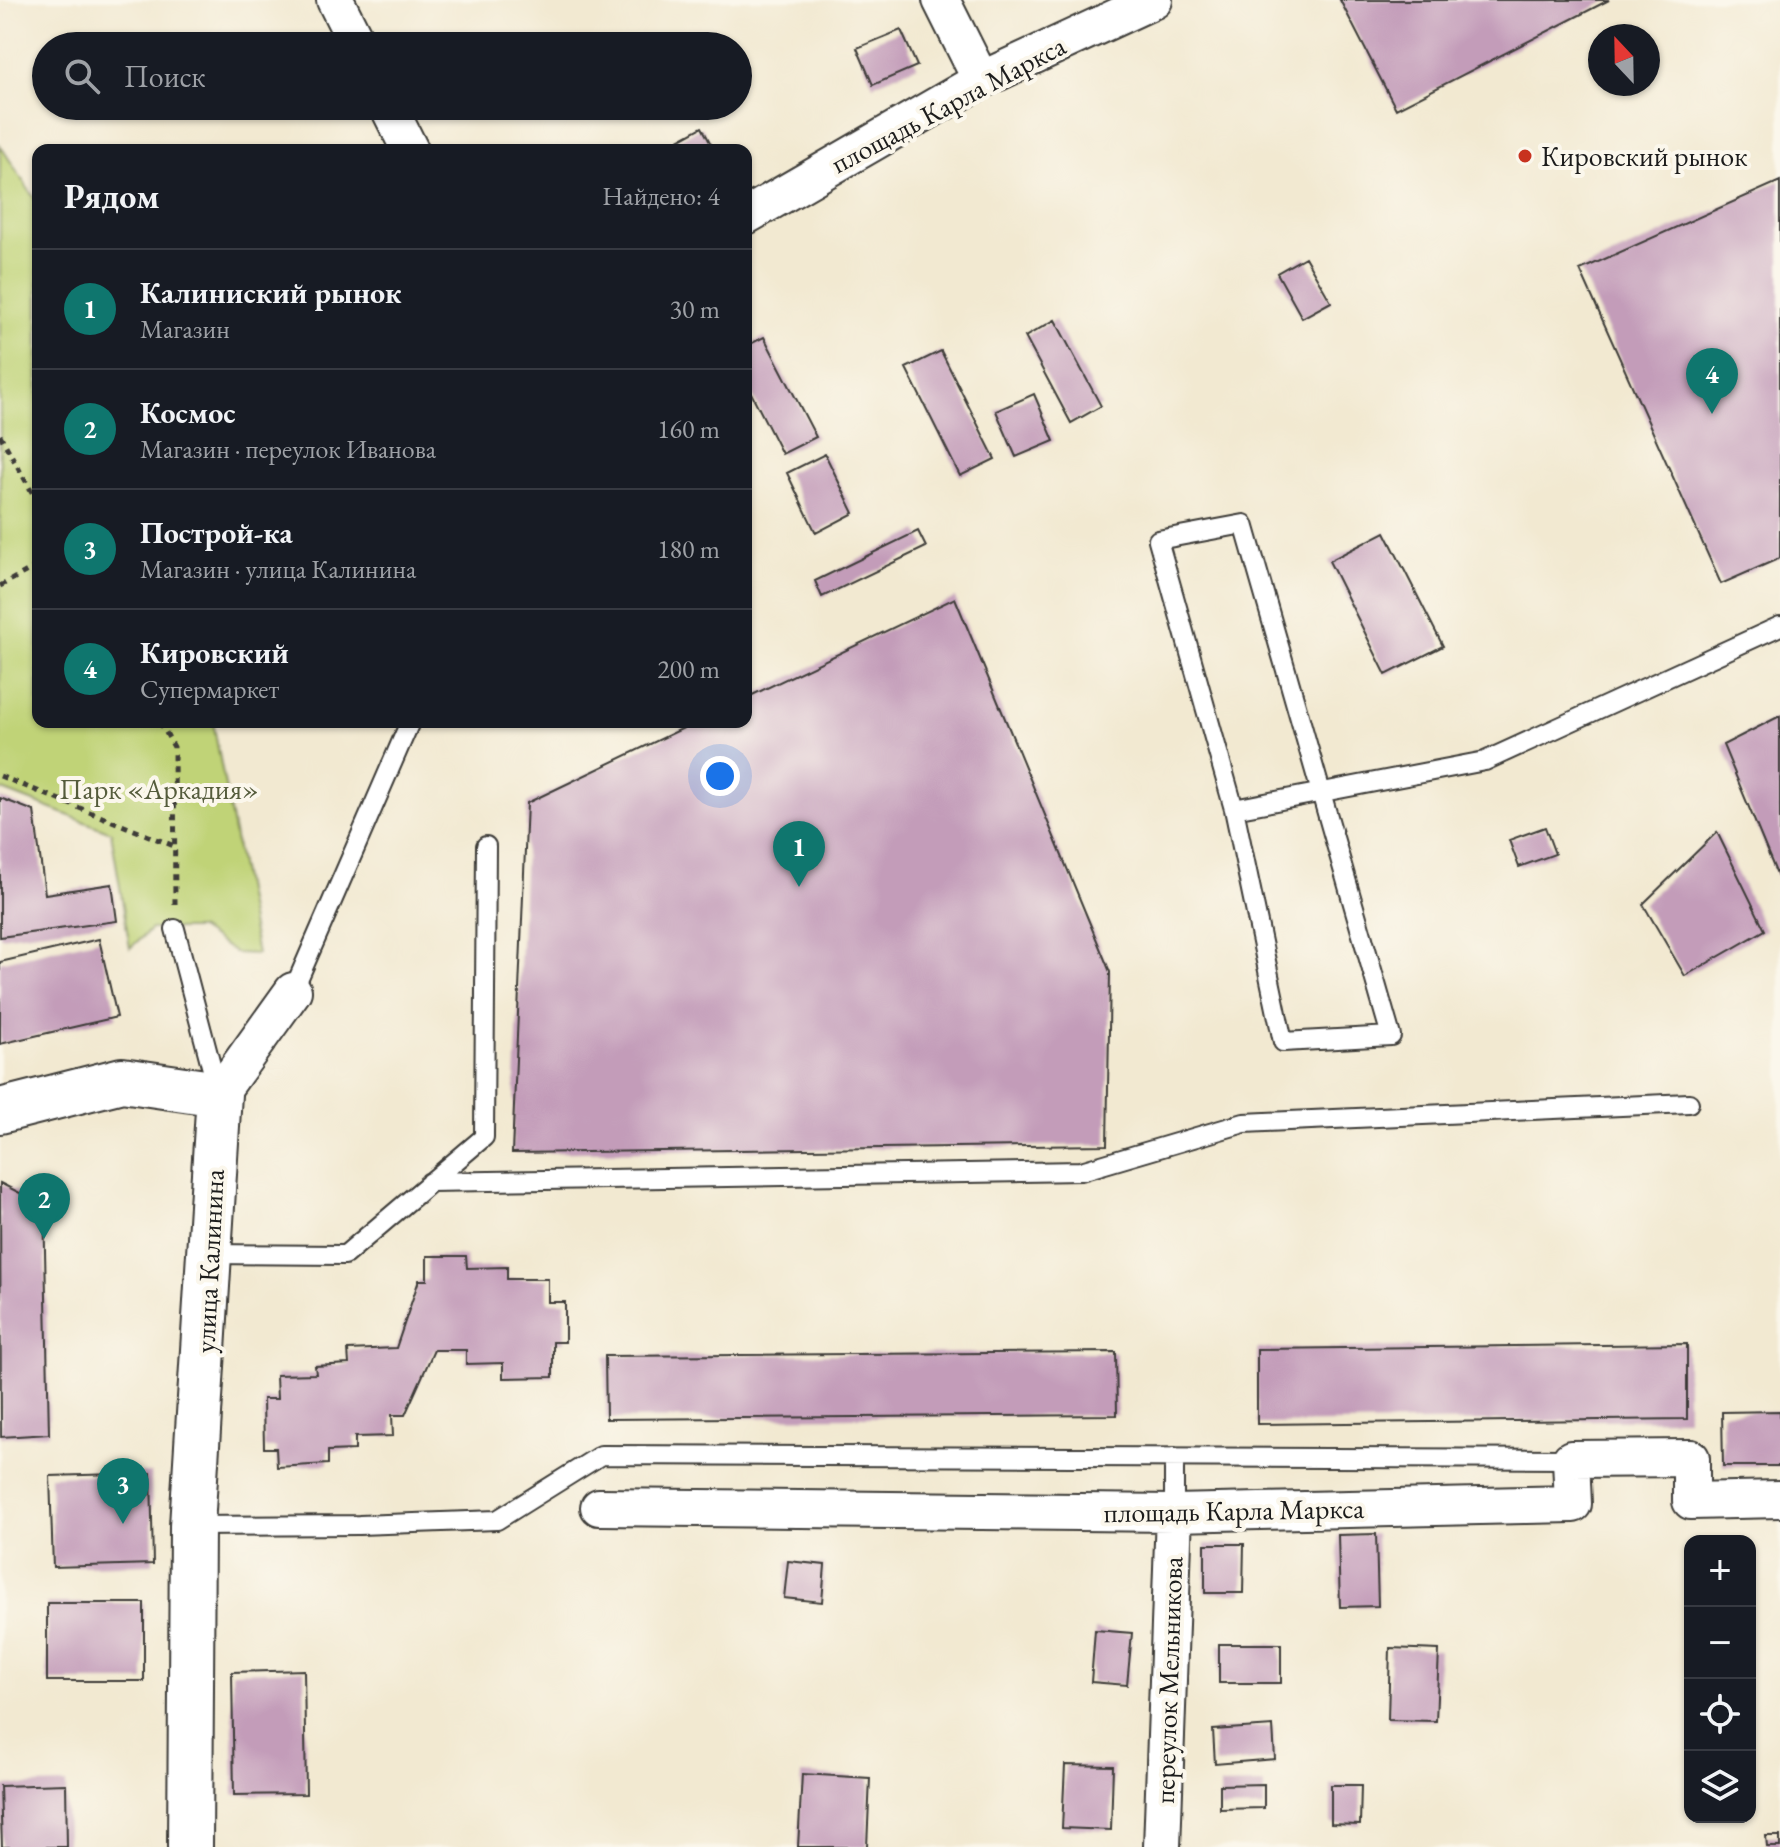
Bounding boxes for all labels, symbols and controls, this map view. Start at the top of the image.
north arrow [1588,24,1660,96]
street label: площадь Карла Маркса [824,27,1072,181]
search box [32,32,752,120]
icon: search [60,54,104,98]
text: Поиск [124,57,206,96]
place label: Кировский рынок [1541,138,1748,174]
marker: Кировский рынок [1516,147,1534,165]
text: Рядом [64,174,159,218]
text: Найдено: 4 [602,179,720,213]
text: Калиниский рынок [140,273,402,312]
text: 1 [83,292,97,326]
text: 30 m [670,292,720,326]
text: Магазин [140,312,230,346]
pin: 4 [1686,348,1738,414]
text: Космос [140,393,236,432]
text: 2 [83,412,97,446]
text: 160 m [657,412,720,446]
text: Магазин · переулок Иванова [140,432,436,466]
text: Построй-ка [140,513,293,552]
text: 3 [83,532,97,566]
text: 180 m [657,532,720,566]
text: Магазин · улица Калинина [140,552,416,586]
text: Кировский [140,633,289,672]
text: 4 [83,652,97,686]
text: 200 m [657,652,720,686]
text: Супермаркет [140,672,279,706]
your location [700,756,740,796]
park label: Парк «Аркадия» [59,771,259,807]
pin: 1 [773,821,825,887]
street label: улица Калинина [186,1167,232,1354]
pin: 2 [18,1173,70,1239]
pin: 3 [97,1458,149,1524]
street label: площадь Карла Маркса [1103,1490,1365,1530]
map controls [1684,1535,1756,1823]
button: + [1684,1535,1756,1607]
street label: переулок Мельникова [1146,1555,1190,1804]
button: − [1684,1607,1756,1679]
button: locate [1684,1679,1756,1751]
button: layers [1684,1751,1756,1823]

